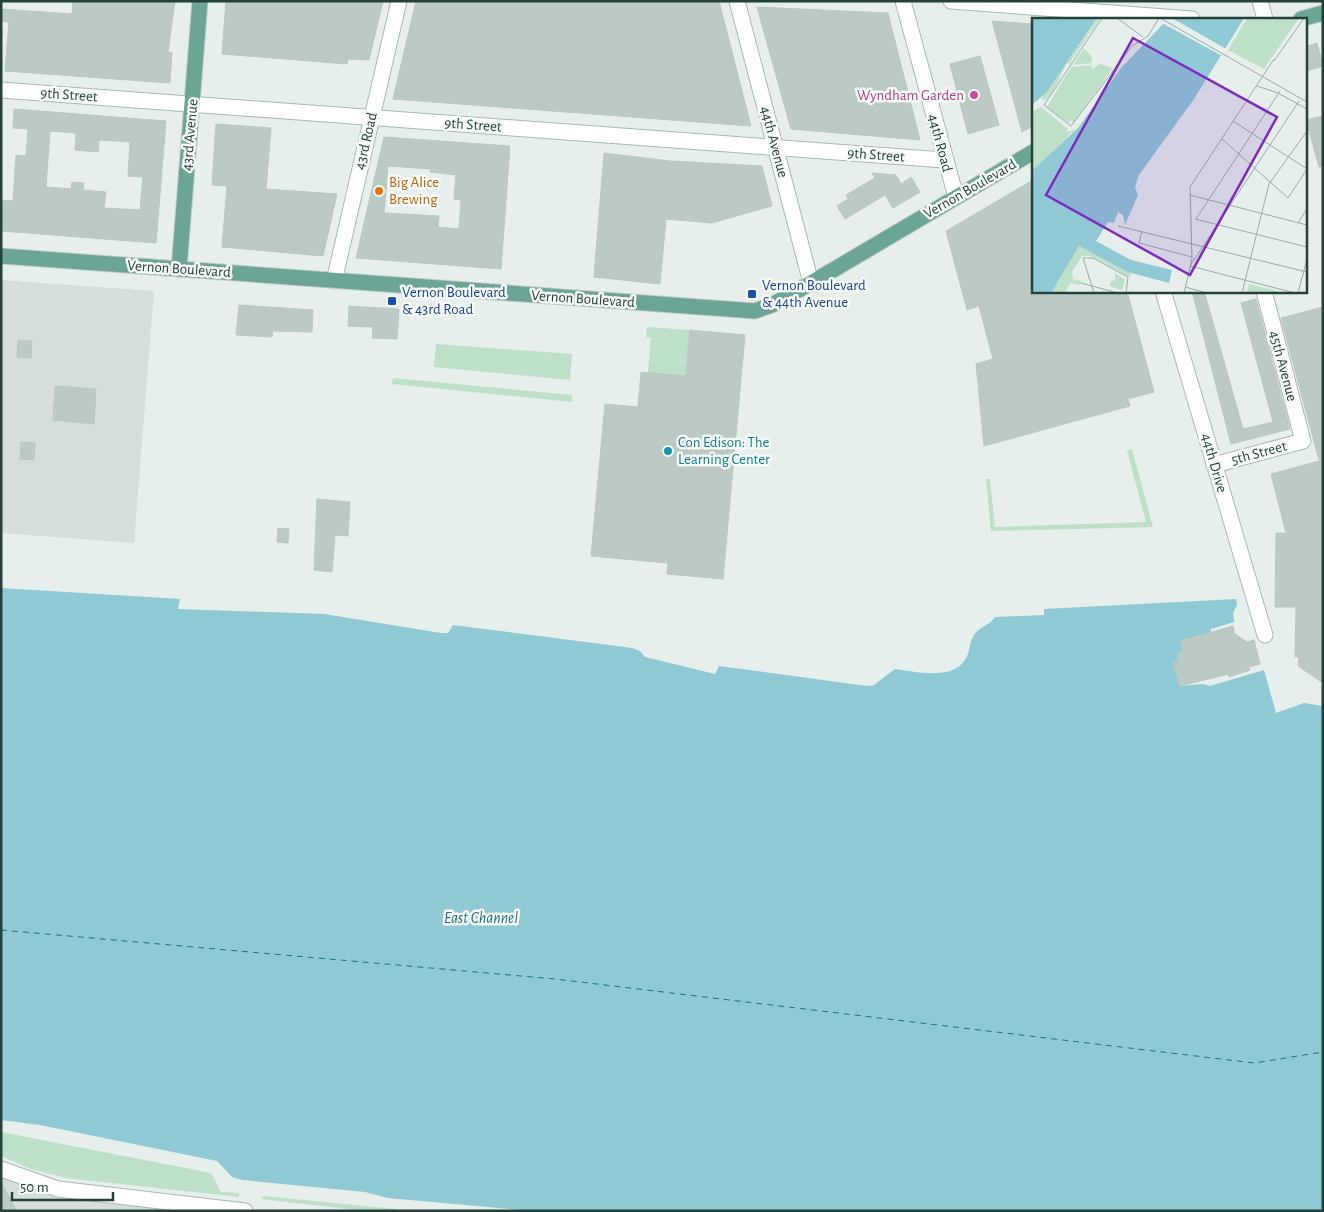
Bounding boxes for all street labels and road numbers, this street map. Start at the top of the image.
street label: 9th Street [40,86,98,104]
street label: 43rd Avenue [179,98,201,172]
street label: 44th Avenue [757,105,791,179]
street label: 43rd Road [352,111,380,171]
street label: 44th Road [925,112,955,174]
street label: 9th Street [444,116,502,134]
street label: 9th Street [847,146,905,164]
street label: Vernon Boulevard [921,156,1019,221]
street label: Vernon Boulevard [127,258,231,280]
street label: Vernon Boulevard [531,288,635,310]
street label: 45th Avenue [1266,329,1300,403]
street label: 44th Drive [1198,432,1230,494]
street label: 5th Street [1230,438,1289,468]

